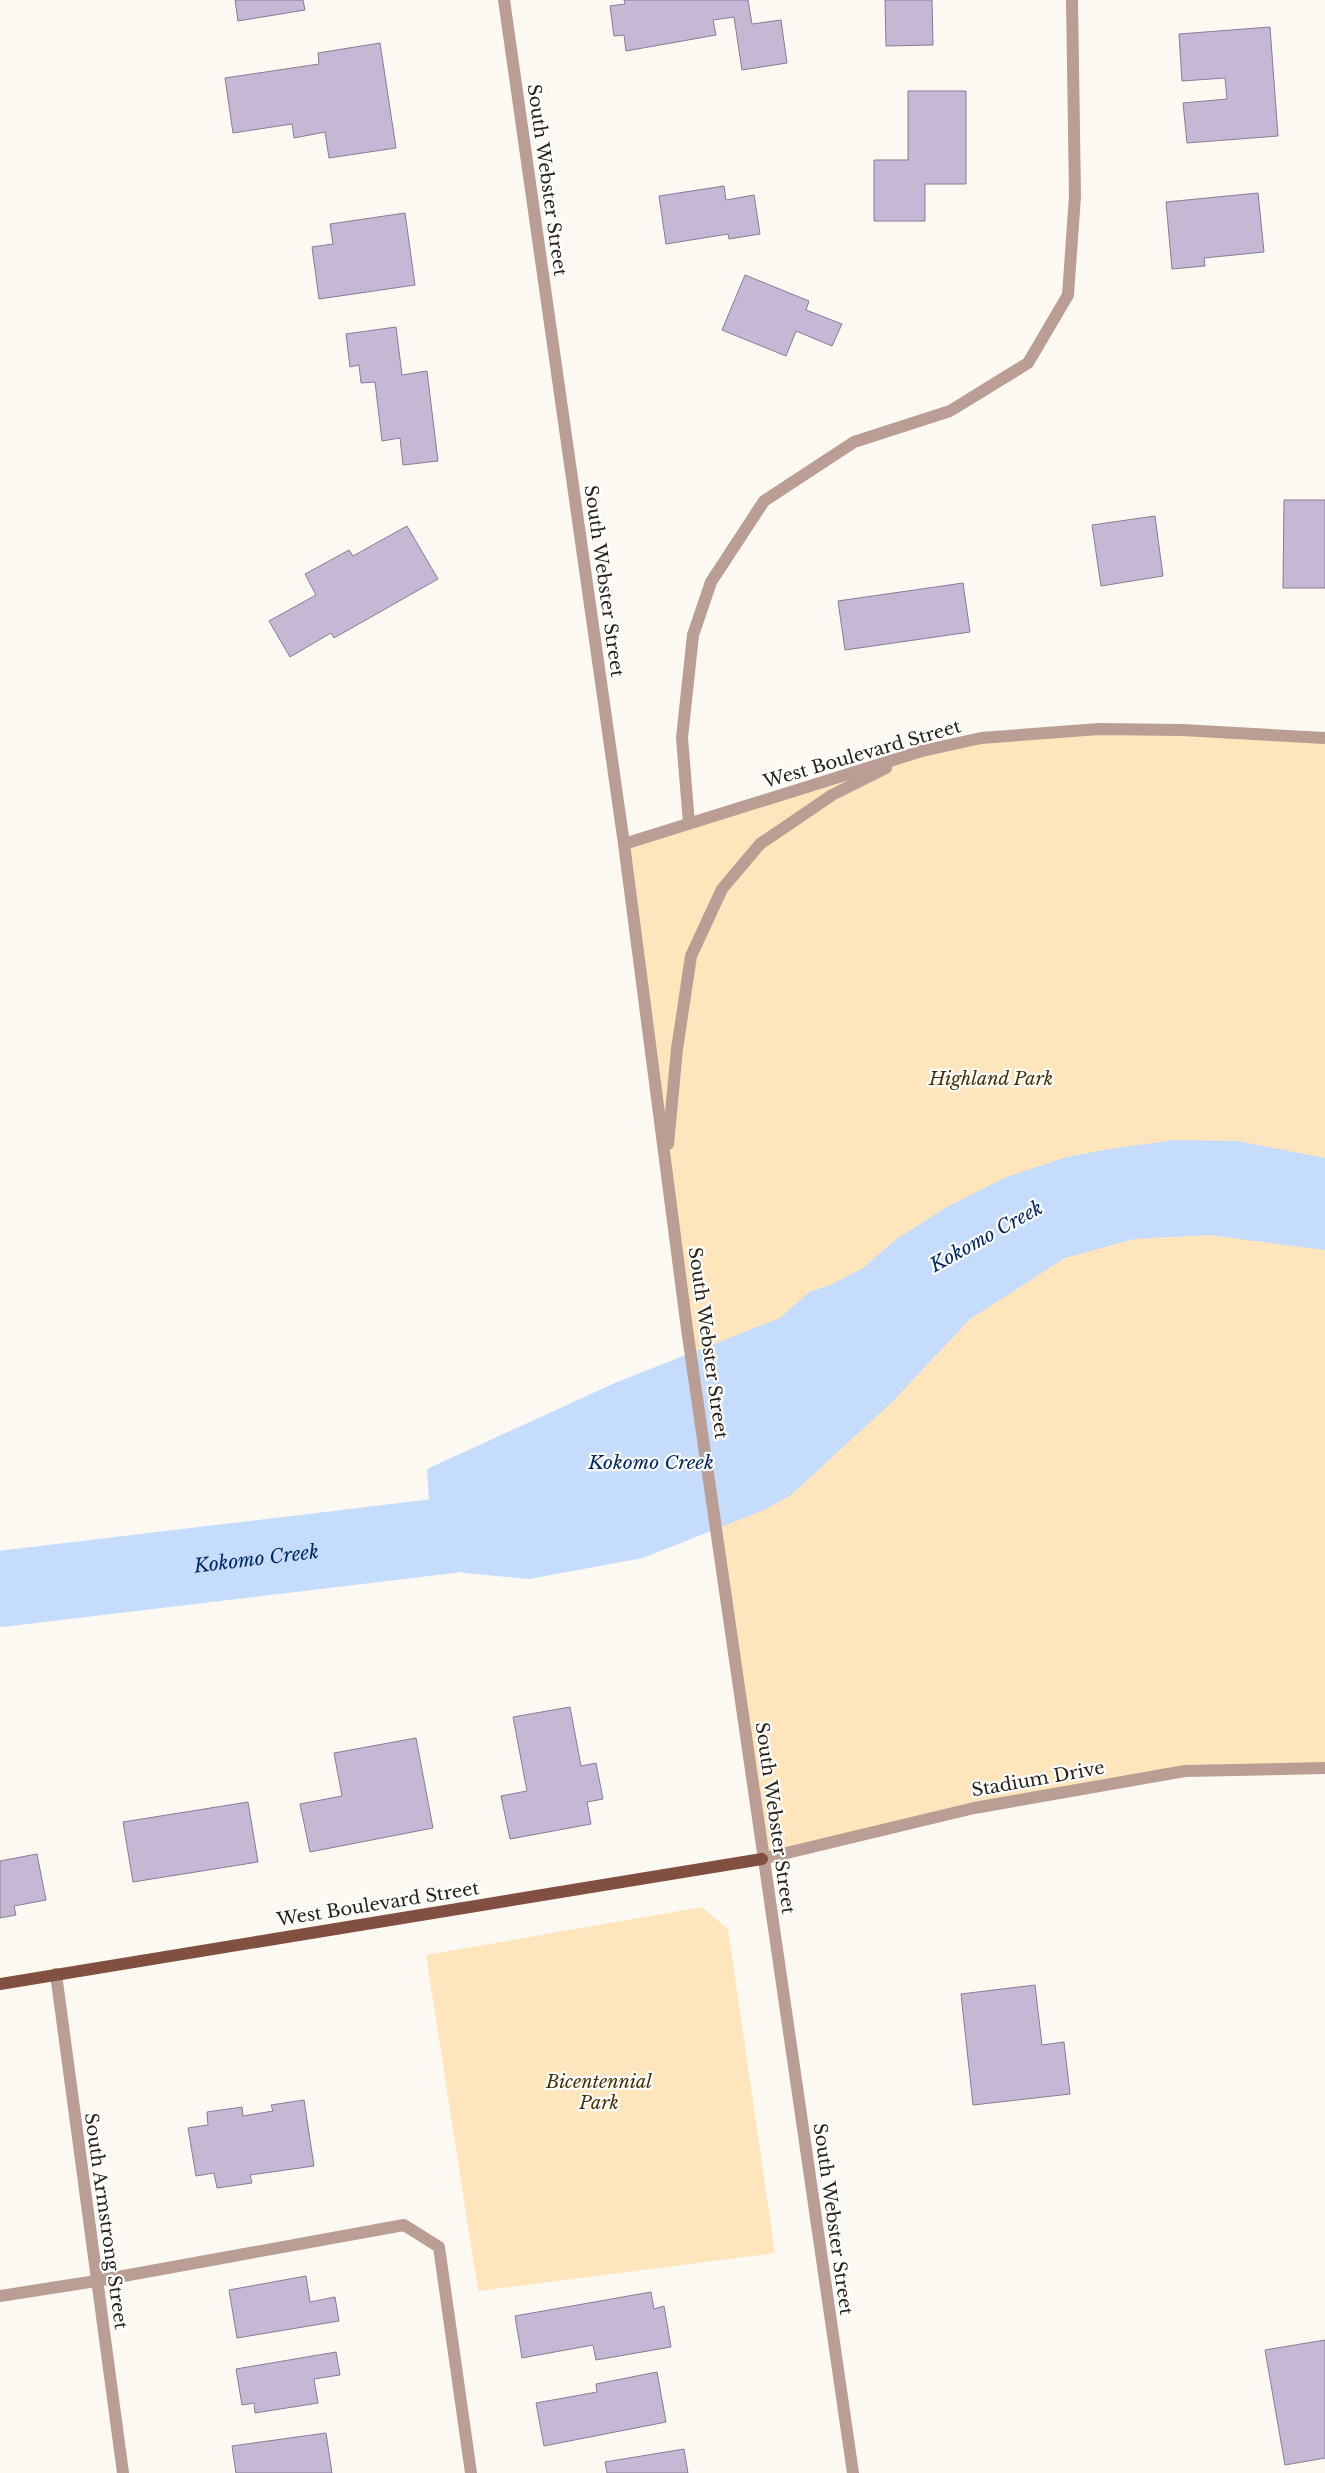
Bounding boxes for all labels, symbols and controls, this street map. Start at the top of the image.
street label: South Webster Street [523,83,571,278]
street label: South Webster Street [580,484,628,679]
street label: West Boulevard Street [760,715,963,793]
park label: Highland Park [928,1068,1053,1090]
water label: Kokomo Creek [925,1196,1047,1277]
street label: South Webster Street [684,1246,732,1441]
water label: Kokomo Creek [587,1451,714,1474]
water label: Kokomo Creek [192,1540,320,1578]
street label: South Webster Street [751,1721,799,1916]
street label: Stadium Drive [970,1756,1106,1802]
street label: West Boulevard Street [274,1877,481,1931]
park label: Bicentennial Park [545,2071,652,2114]
street label: South Armstrong Street [80,2111,132,2331]
street label: South Webster Street [809,2122,857,2317]

